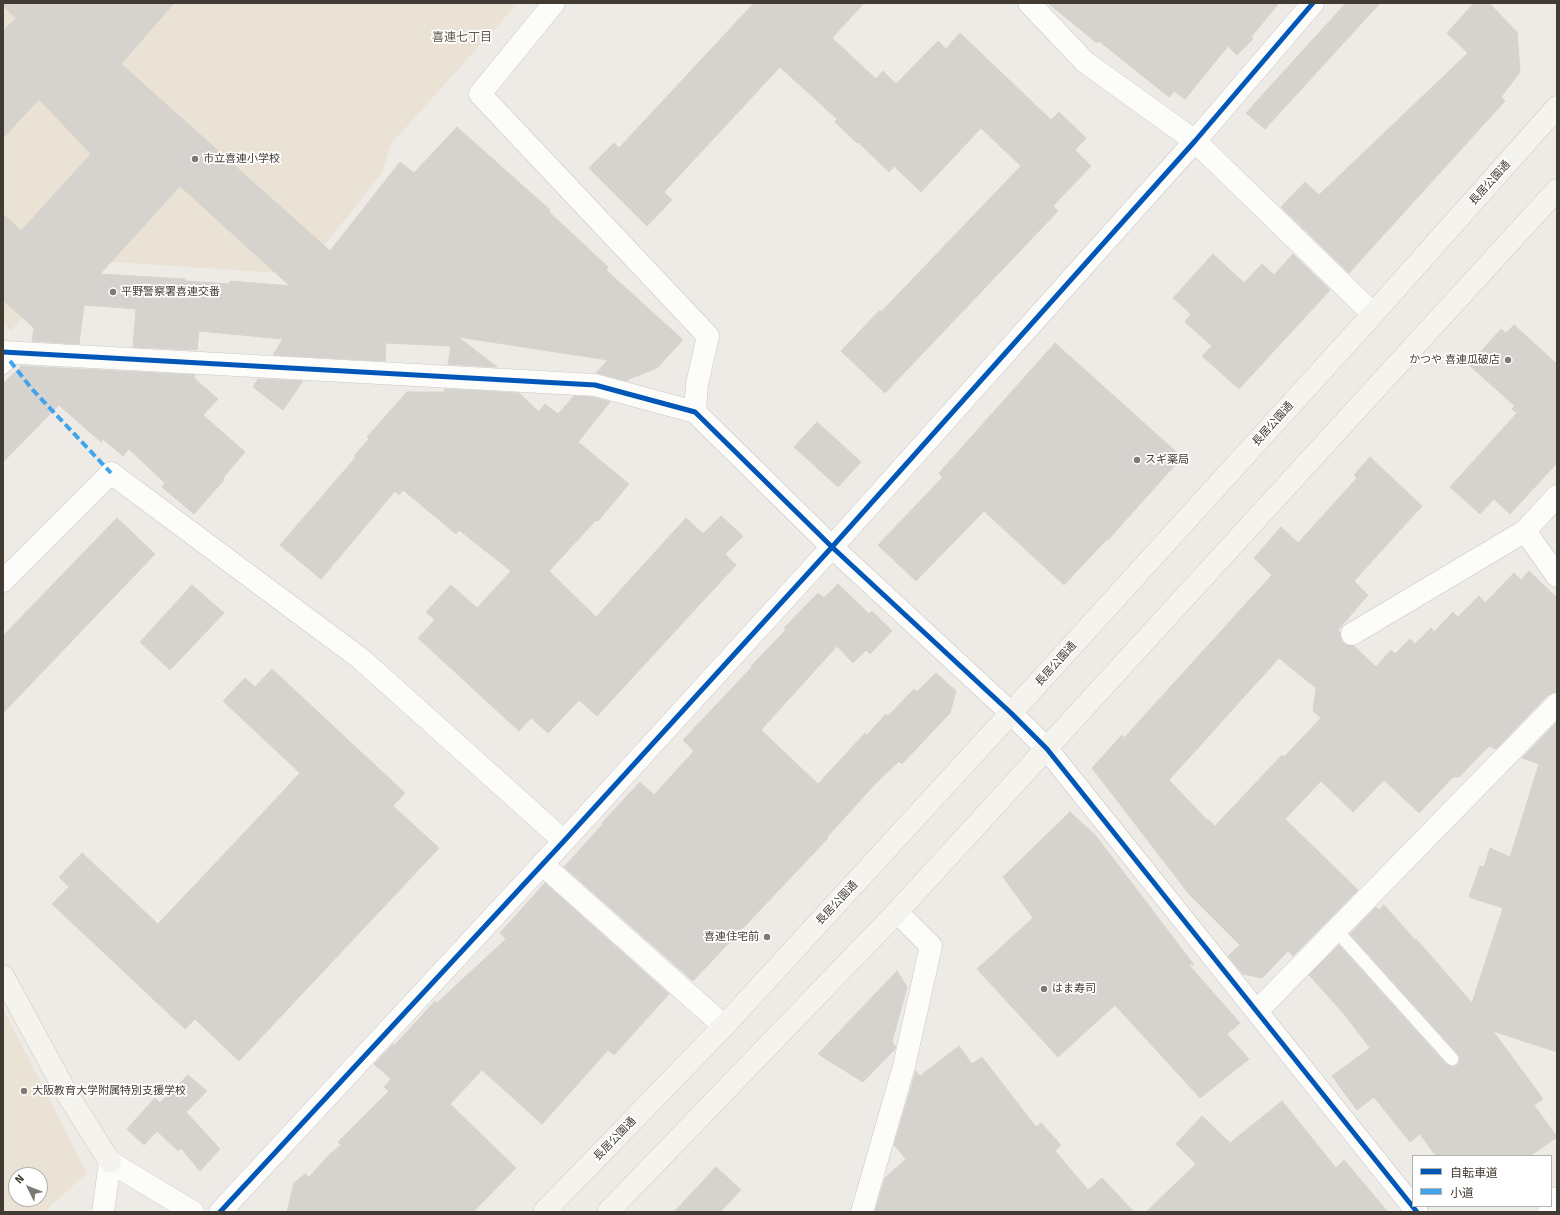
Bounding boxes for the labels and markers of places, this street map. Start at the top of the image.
place label: 市立喜連小学校 [203,152,280,166]
marker: 市立喜連小学校 [190,154,200,164]
place label: 平野警察署喜連交番 [121,285,220,299]
marker: 平野警察署喜連交番 [108,287,118,297]
place label: かつや 喜連瓜破店 [1409,353,1500,367]
marker: かつや 喜連瓜破店 [1503,355,1513,365]
place label: スギ薬局 [1145,453,1189,467]
marker: スギ薬局 [1132,455,1142,465]
place label: 喜連住宅前 [704,930,759,944]
marker: 喜連住宅前 [762,932,772,942]
place label: はま寿司 [1052,982,1096,996]
marker: はま寿司 [1039,984,1049,994]
place label: 大阪教育大学附属特別支援学校 [32,1084,186,1098]
marker: 大阪教育大学附属特別支援学校 [19,1086,29,1096]

